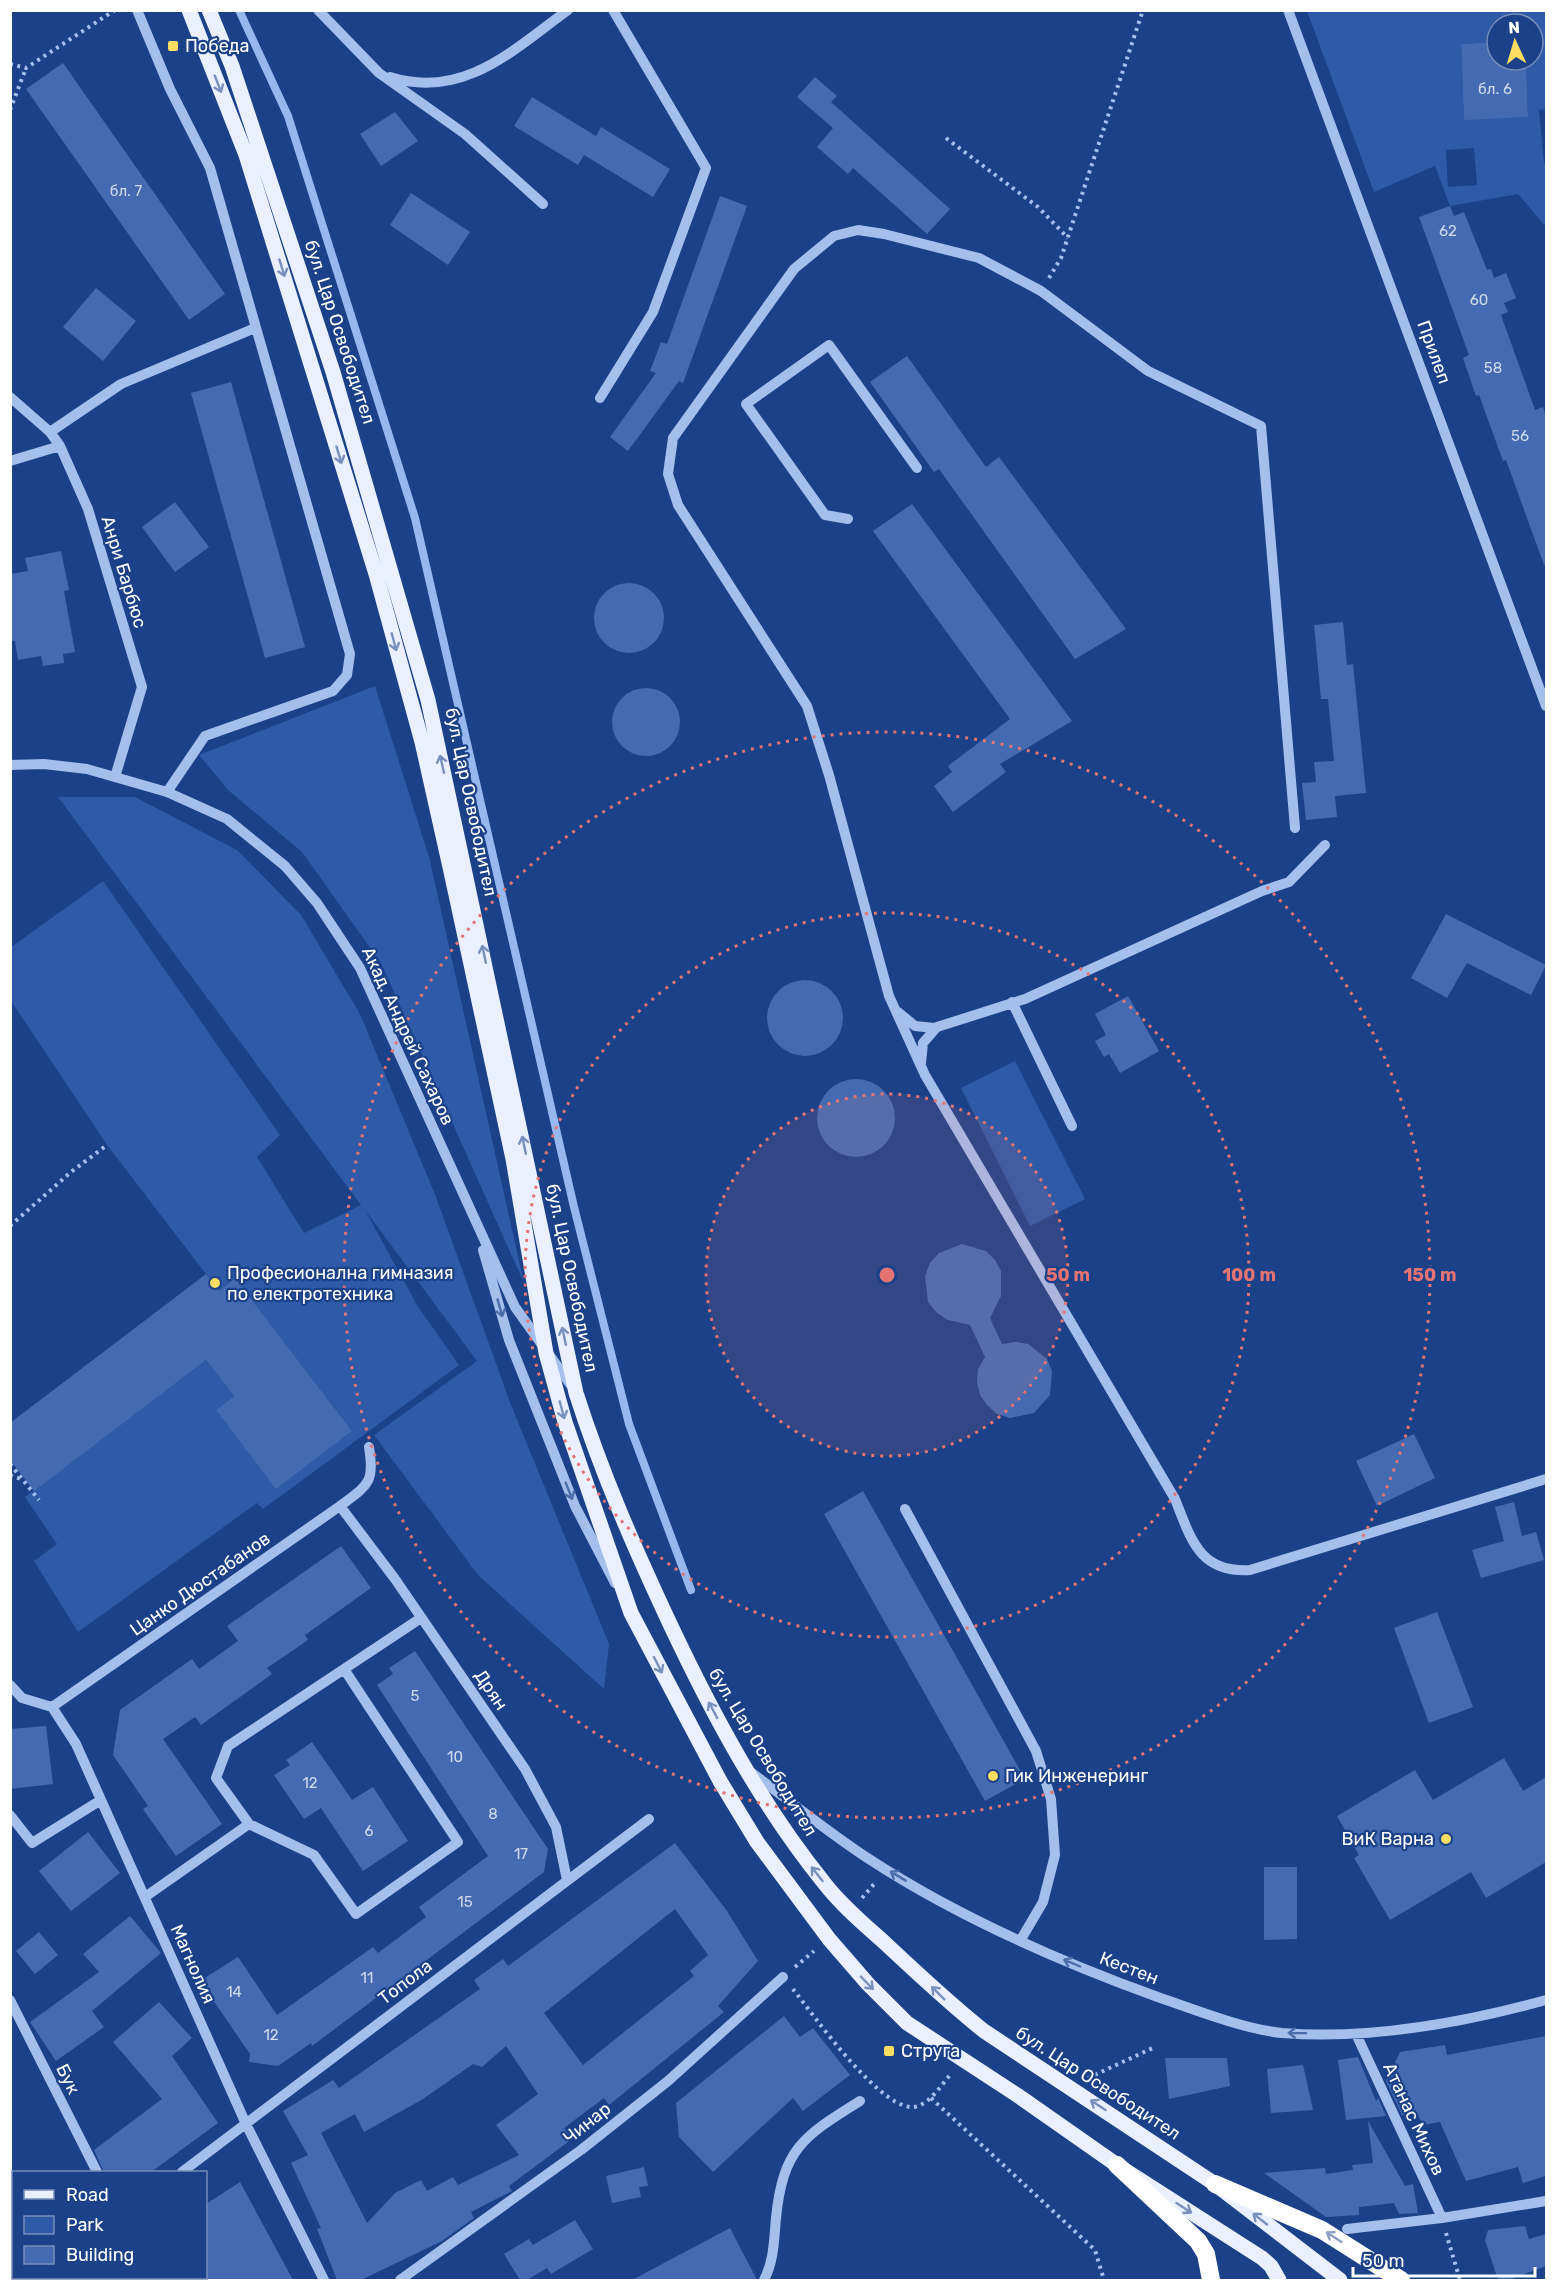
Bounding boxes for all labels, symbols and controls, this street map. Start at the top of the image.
north arrow [1485,12,1545,72]
text: N [1508,18,1520,37]
place label: Победа [185,35,249,57]
marker: Победа [166,39,180,53]
one-way arrow [213,75,224,93]
house number: бл. 6 [1478,80,1512,98]
house number: бл. 7 [110,182,143,200]
house number: 62 [1439,222,1457,240]
street label: бул. Цар Освободител [300,237,380,427]
one-way arrow [278,258,289,277]
house number: 60 [1470,291,1488,309]
street label: Прилеп [1412,317,1456,387]
house number: 58 [1484,359,1502,377]
house number: 56 [1511,427,1529,445]
one-way arrow [334,445,345,464]
street label: Анри Барбюс [97,513,151,631]
one-way arrow [388,632,400,651]
street label: бул. Цар Освободител [440,706,502,898]
one-way arrow [436,754,447,774]
street label: Акад. Андрей Сахаров [357,943,459,1129]
one-way arrow [477,945,489,964]
one-way arrow [518,1136,529,1155]
street label: бул. Цар Освободител [541,1182,603,1374]
place label: Професионална гимназия по електротехника [227,1262,454,1305]
text: 50 m [1046,1264,1090,1286]
text: 100 m [1222,1264,1276,1286]
text: 150 m [1403,1264,1457,1286]
centre of rings [877,1265,897,1285]
marker: Професионална гимназия по електротехника [208,1276,222,1290]
one-way arrow [495,1298,506,1317]
one-way arrow [558,1326,570,1345]
one-way arrow [557,1400,568,1419]
one-way arrow [564,1481,575,1499]
street label: Цанко Дюстабанов [126,1527,274,1641]
one-way arrow [653,1656,665,1674]
street label: бул. Цар Освободител [704,1664,822,1840]
street label: Дрян [470,1666,512,1714]
house number: 5 [411,1687,420,1705]
one-way arrow [706,1701,718,1719]
house number: 10 [447,1748,463,1766]
place label: Гик Инженеринг [1005,1765,1148,1787]
marker: Гик Инженеринг [986,1769,1000,1783]
house number: 12 [302,1774,318,1792]
house number: 8 [488,1805,498,1823]
house number: 6 [364,1822,374,1840]
place label: ВиК Варна [1341,1828,1434,1850]
marker: ВиК Варна [1439,1832,1453,1846]
house number: 17 [514,1845,528,1863]
one-way arrow [811,1867,824,1883]
one-way arrow [890,1869,907,1881]
house number: 15 [457,1893,473,1911]
street label: Магнолия [166,1921,220,2007]
street label: Кестен [1096,1947,1162,1989]
street label: Топола [374,1955,436,2009]
one-way arrow [1063,1957,1081,1968]
house number: 11 [361,1969,373,1987]
one-way arrow [860,1975,874,1990]
house number: 14 [226,1983,242,2001]
one-way arrow [931,1986,946,2001]
street label: бул. Цар Освободител [1011,2021,1185,2145]
house number: 12 [263,2026,279,2044]
one-way arrow [1288,2027,1308,2039]
place label: Струга [901,2040,960,2062]
marker: Струга [882,2044,896,2058]
street label: Атанас Михов [1378,2059,1450,2179]
street label: Бук [51,2060,85,2098]
street label: Чинар [559,2098,615,2148]
one-way arrow [1089,2099,1106,2112]
legend [12,2171,207,2279]
text: Road [66,2184,109,2206]
one-way arrow [1175,2203,1192,2215]
one-way arrow [1253,2213,1269,2226]
text: Park [66,2214,104,2236]
one-way arrow [1326,2231,1343,2243]
scale bar [1353,2240,1534,2278]
text: Building [66,2244,134,2266]
text: 50 m [1362,2250,1405,2272]

